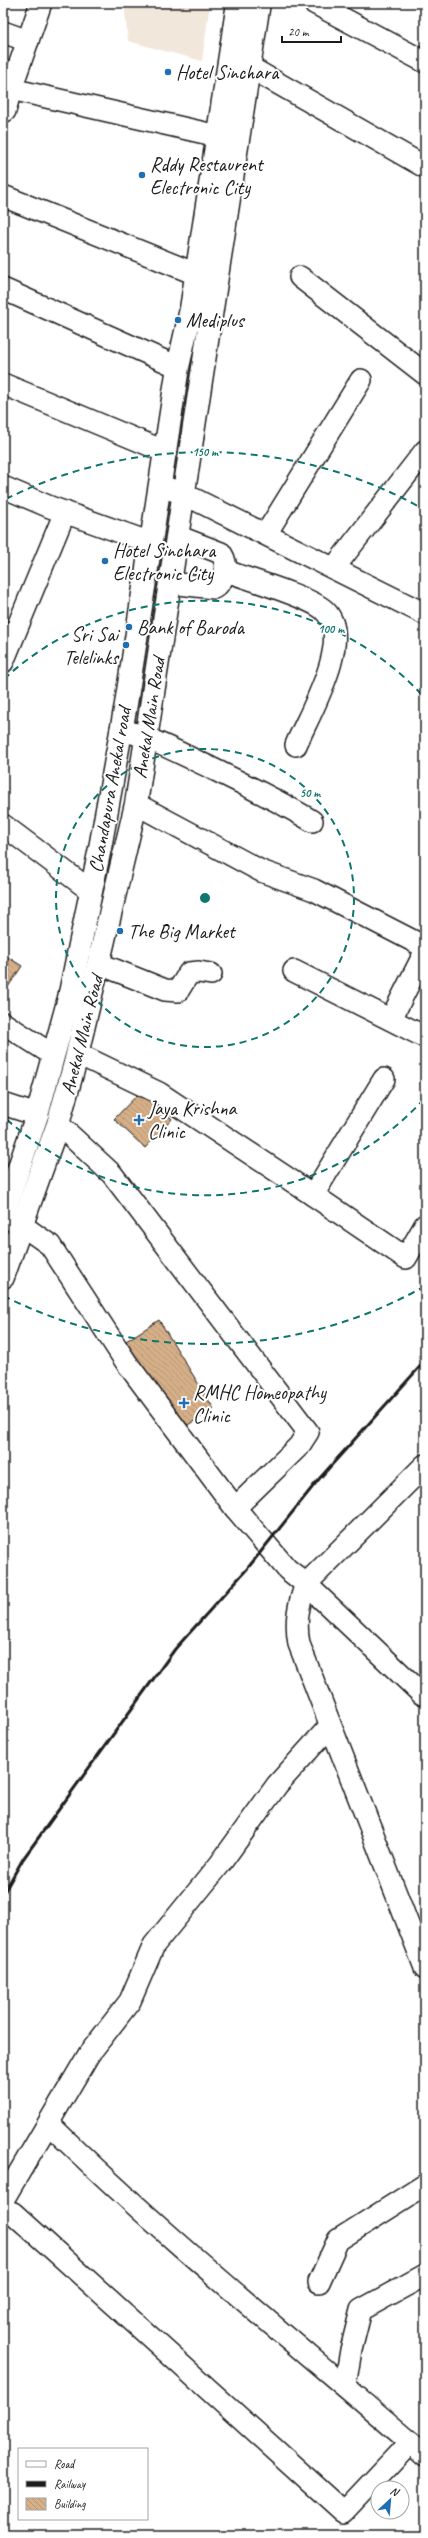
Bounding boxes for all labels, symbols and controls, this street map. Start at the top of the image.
scale bar [282,18,341,44]
text: 20 m [288,24,310,40]
place label: Hotel Sinchara [176,60,280,85]
marker: Hotel Sinchara [163,67,173,77]
place label: Rddy Restaurent Electronic City [150,152,265,200]
marker: Rddy Restaurent Electronic City [137,170,147,180]
place label: Mediplus [186,308,246,333]
marker: Mediplus [173,315,183,325]
text: 150 m [192,444,219,460]
place label: Hotel Sinchara Electronic City [113,538,217,586]
marker: Hotel Sinchara Electronic City [100,556,110,566]
place label: Bank of Baroda [137,615,246,640]
text: 100 m [318,621,345,637]
place label: Sri Sai Telelinks [64,622,120,670]
marker: Bank of Baroda [124,622,134,632]
marker: Sri Sai Telelinks [121,640,131,650]
street label: Anekal Main Road [127,653,171,780]
street label: Chandapura Anekal road [83,702,137,875]
text: 50 m [300,785,321,801]
centre of rings [198,891,212,905]
place label: The Big Market [128,919,237,944]
marker: The Big Market [115,926,125,936]
street label: Anekal Main Road [55,970,110,1097]
place label: Jaya Krishna Clinic [147,1096,237,1144]
marker: Jaya Krishna Clinic [133,1114,145,1126]
place label: RMHC Homeopathy Clinic [193,1380,327,1428]
marker: RMHC Homeopathy Clinic [178,1397,190,1409]
legend [18,2448,148,2520]
text: Road [54,2456,76,2472]
text: Railway [54,2476,86,2492]
north arrow [370,2480,410,2520]
text: N [388,2483,402,2500]
text: Building [54,2496,86,2512]

